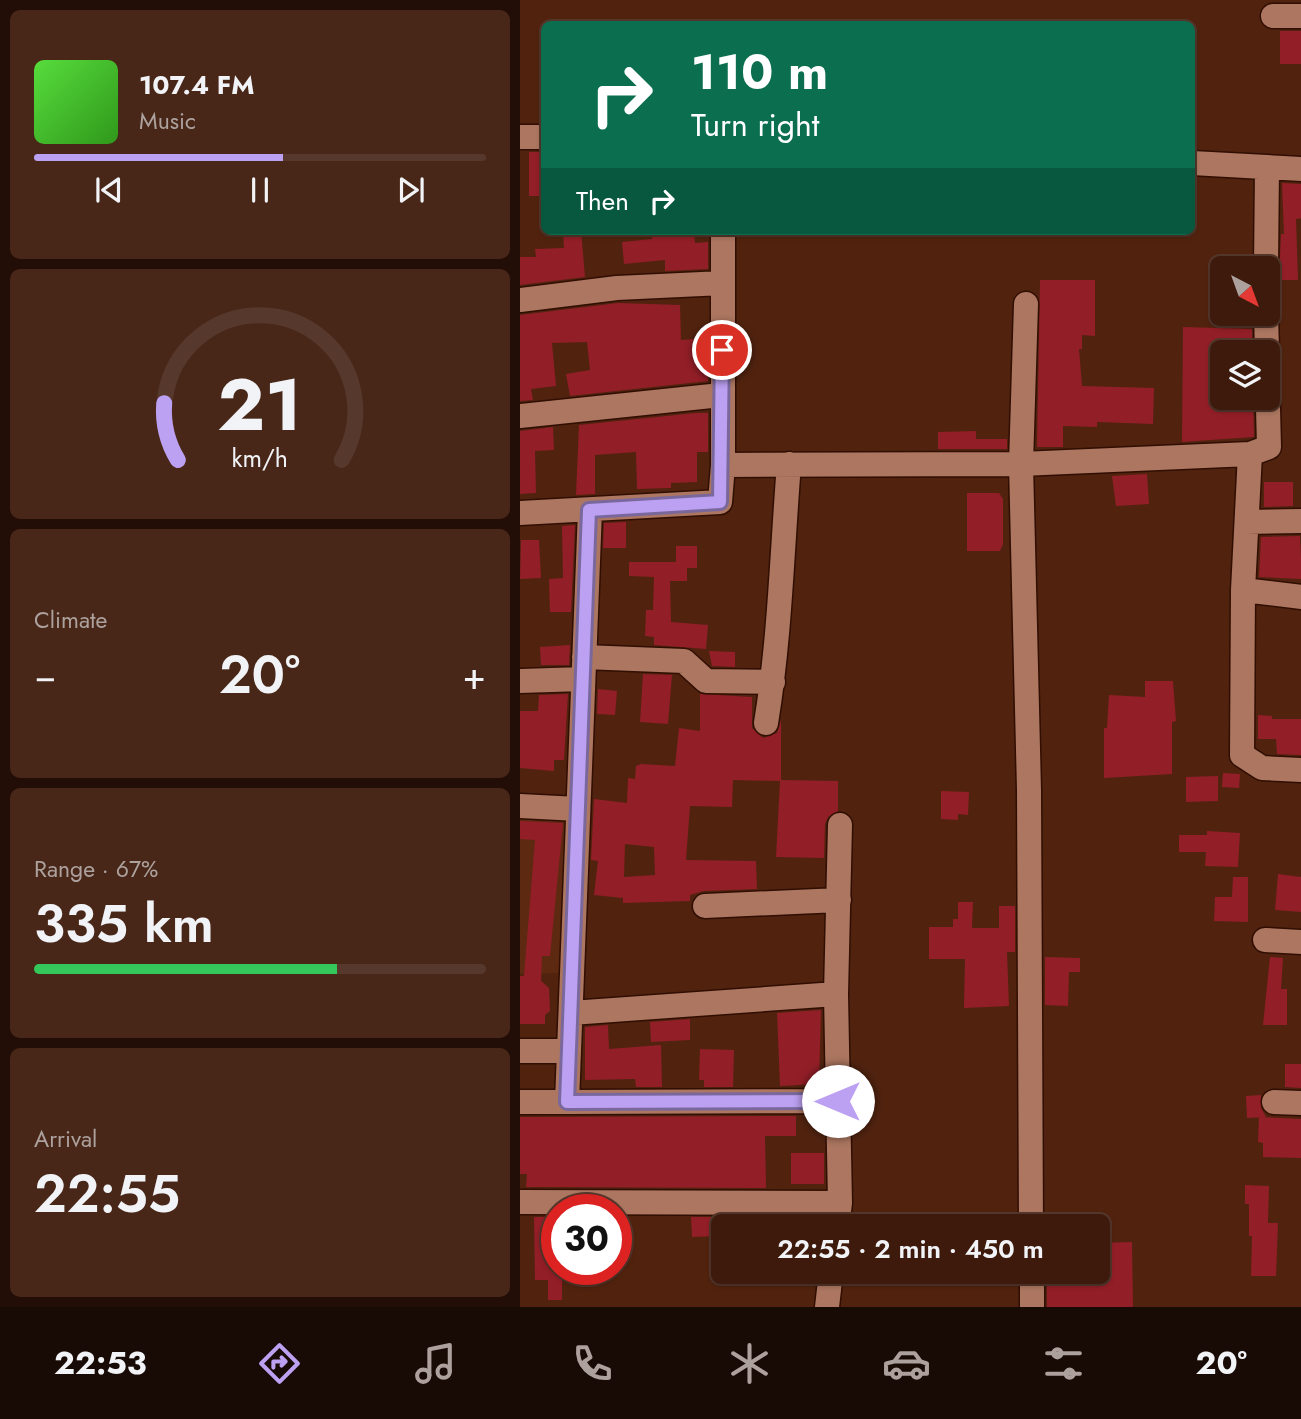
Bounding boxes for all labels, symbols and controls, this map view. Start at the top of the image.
text: 110 m [691,37,828,107]
icon: right [576,49,667,140]
text: 107.4 FM [139,66,254,104]
text: Turn right [691,102,820,148]
text: Music [139,104,196,138]
icon: previous [90,171,128,209]
icon: pause [241,171,279,209]
icon: next [392,171,430,209]
text: Then [576,182,629,220]
icon: right [643,182,681,220]
north arrow [1210,256,1280,326]
map controls [1210,256,1280,410]
pin [692,320,752,380]
icon: arrive [703,331,741,369]
button: layers [1210,340,1280,410]
text: 21 [218,353,302,458]
text: km/h [232,440,288,476]
text: Climate [34,603,107,637]
text: 20° [219,637,300,713]
text: − [34,648,56,703]
text: + [463,648,486,703]
text: Range · 67% [34,852,158,886]
text: 335 km [34,886,214,962]
position arrow [801,1064,875,1138]
text: Arrival [34,1122,97,1156]
text: 22:55 [34,1156,180,1232]
speed limit sign: 30 [541,1194,632,1285]
text: 22:55 · 2 min · 450 m [777,1230,1044,1268]
icon: directions [255,1339,304,1388]
icon: music [411,1339,460,1388]
icon: phone [568,1339,617,1388]
icon: climate [725,1339,774,1388]
icon: car [882,1339,931,1388]
icon: filters [1039,1339,1088,1388]
text: 22:53 [54,1340,147,1386]
text: 20° [1195,1340,1247,1386]

